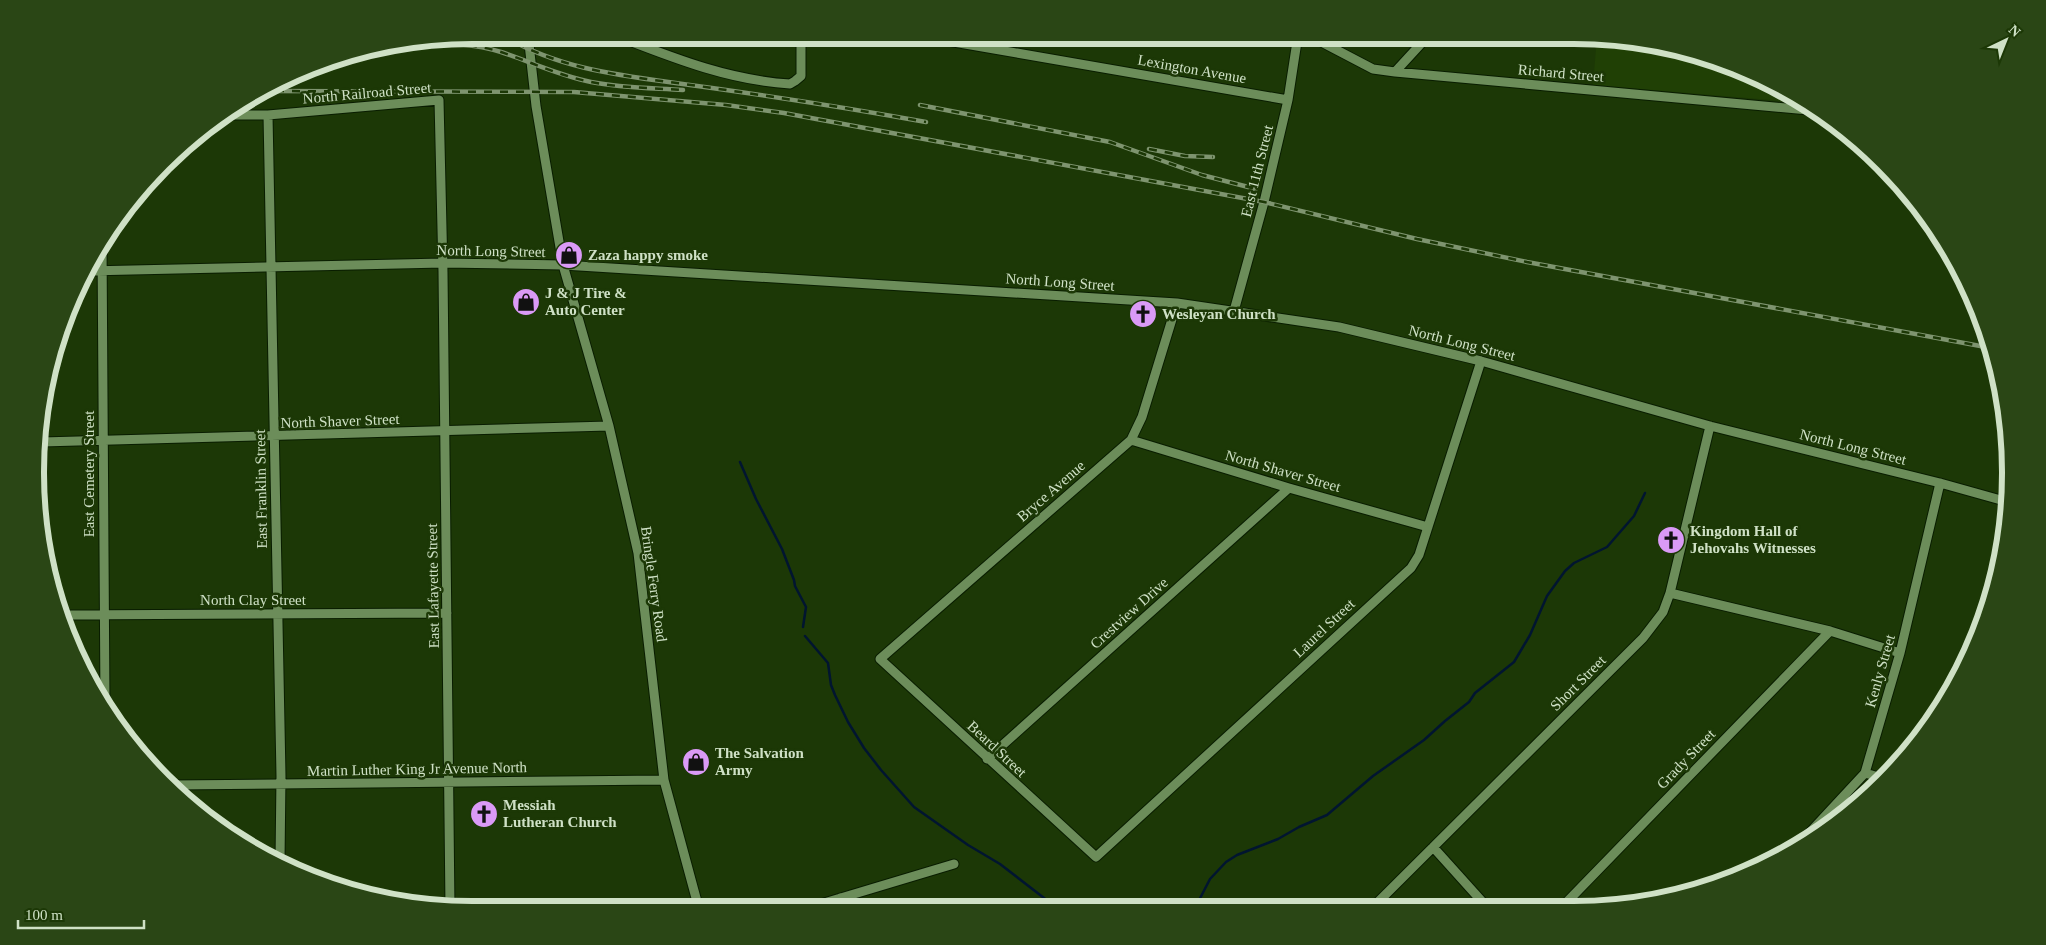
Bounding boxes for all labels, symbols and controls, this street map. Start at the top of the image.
north arrow [1981,15,2031,65]
text: N [2006,22,2023,40]
street label: Lexington Avenue [1136,52,1248,86]
street label: Richard Street [1517,61,1605,85]
street label: North Railroad Street [302,79,433,107]
street label: East 11th Street [1238,122,1276,219]
shop icon: Zaza happy smoke [554,240,584,270]
street label: North Long Street [436,242,547,260]
place label: Zaza happy smoke [588,247,708,263]
street label: North Long Street [1005,270,1116,294]
place label: J & J Tire & Auto Center [545,285,627,318]
shop icon: J & J Tire & Auto Center [511,287,541,317]
church icon: Wesleyan Church [1128,299,1158,329]
place label: Wesleyan Church [1162,306,1276,322]
street label: North Long Street [1407,322,1518,364]
street label: East Cemetery Street [81,410,97,537]
street label: North Shaver Street [280,411,401,431]
street label: North Long Street [1798,426,1909,468]
street label: East Franklin Street [252,428,270,549]
street label: North Shaver Street [1224,447,1343,495]
street label: Bryce Avenue [1014,457,1088,525]
street label: East Lafayette Street [424,523,442,649]
place label: Kingdom Hall of Jehovahs Witnesses [1690,523,1816,556]
street label: Bringle Ferry Road [638,525,670,643]
church icon: Kingdom Hall of Jehovahs Witnesses [1656,525,1686,555]
street label: Crestview Drive [1087,574,1171,652]
street label: North Clay Street [200,592,307,608]
street label: Laurel Street [1290,595,1359,660]
street label: Kenly Street [1862,632,1898,709]
street label: Short Street [1547,652,1609,714]
street label: Beard Street [964,718,1030,781]
street label: Grady Street [1654,725,1719,792]
place label: The Salvation Army [715,745,804,778]
shop icon: The Salvation Army [681,747,711,777]
street label: Martin Luther King Jr Avenue North [307,759,528,779]
place label: Messiah Lutheran Church [503,797,617,830]
church icon: Messiah Lutheran Church [469,799,499,829]
scale bar [18,898,144,930]
text: 100 m [25,907,63,923]

